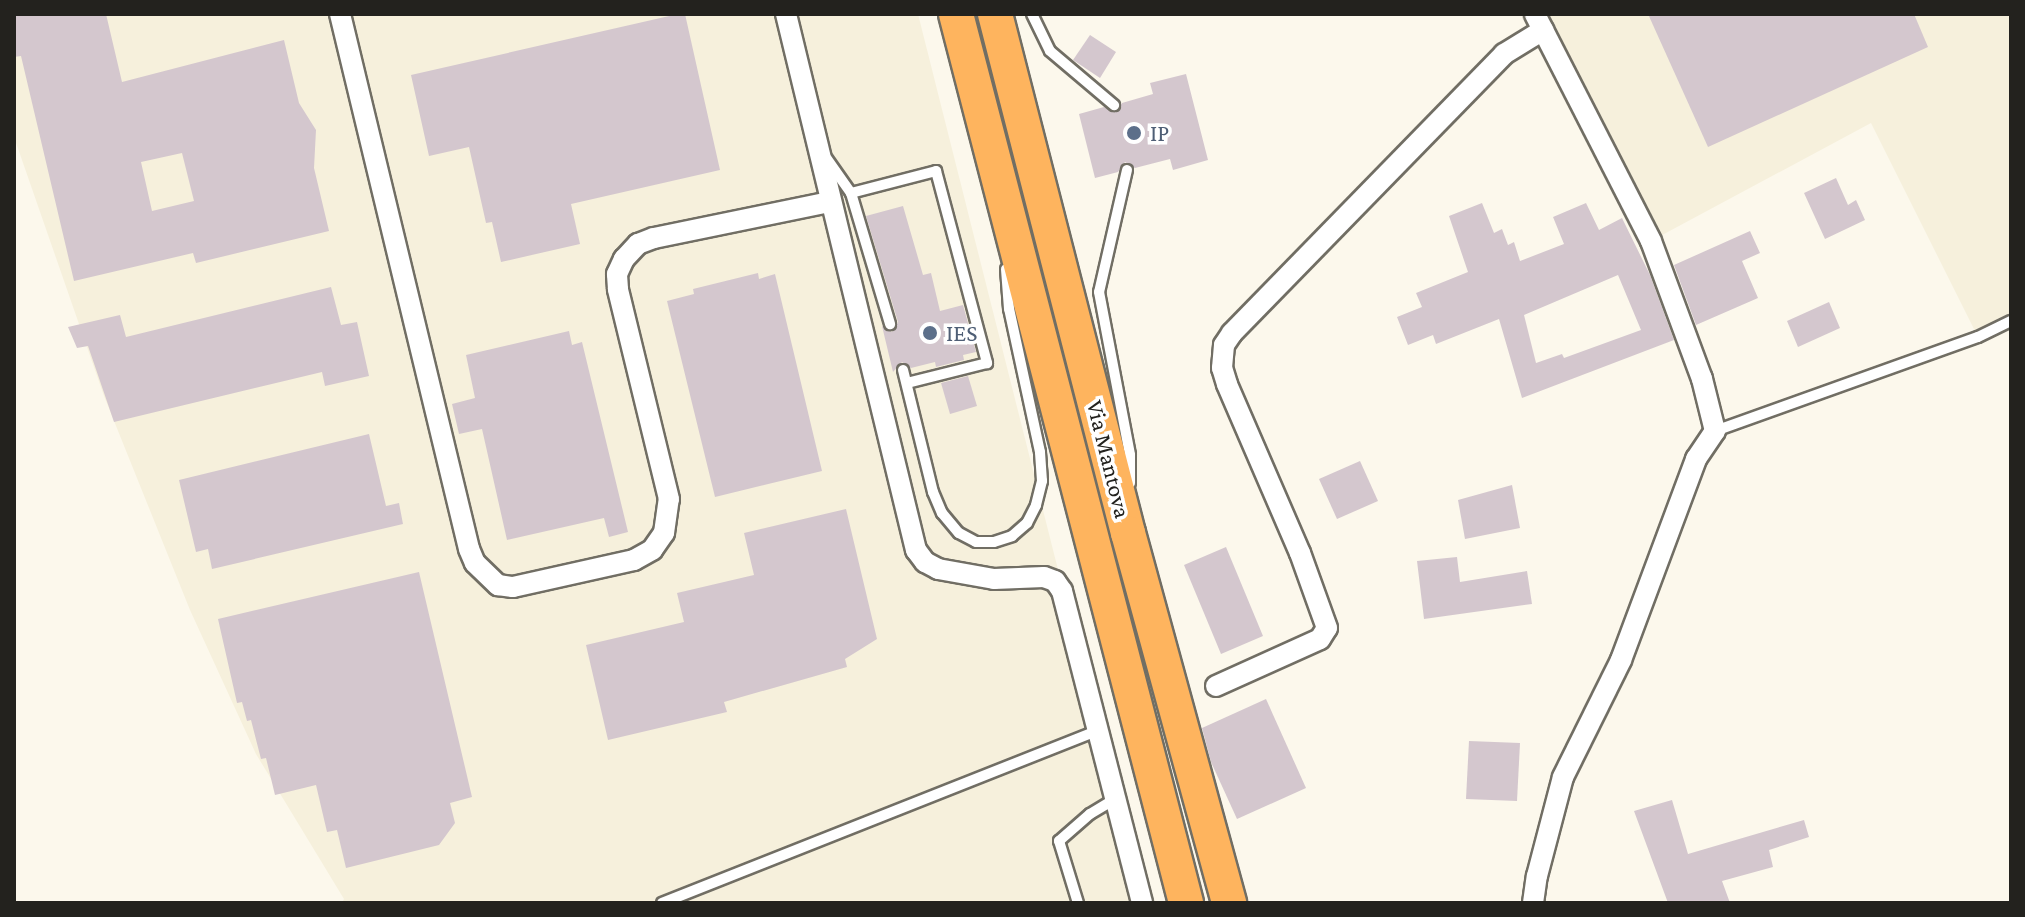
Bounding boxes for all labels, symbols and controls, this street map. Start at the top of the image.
place label: IP [1150,119,1169,147]
marker: IP [1125,124,1143,142]
place label: IES [946,319,978,347]
marker: IES [921,324,939,342]
street label: Via Mantova [1080,397,1138,521]

